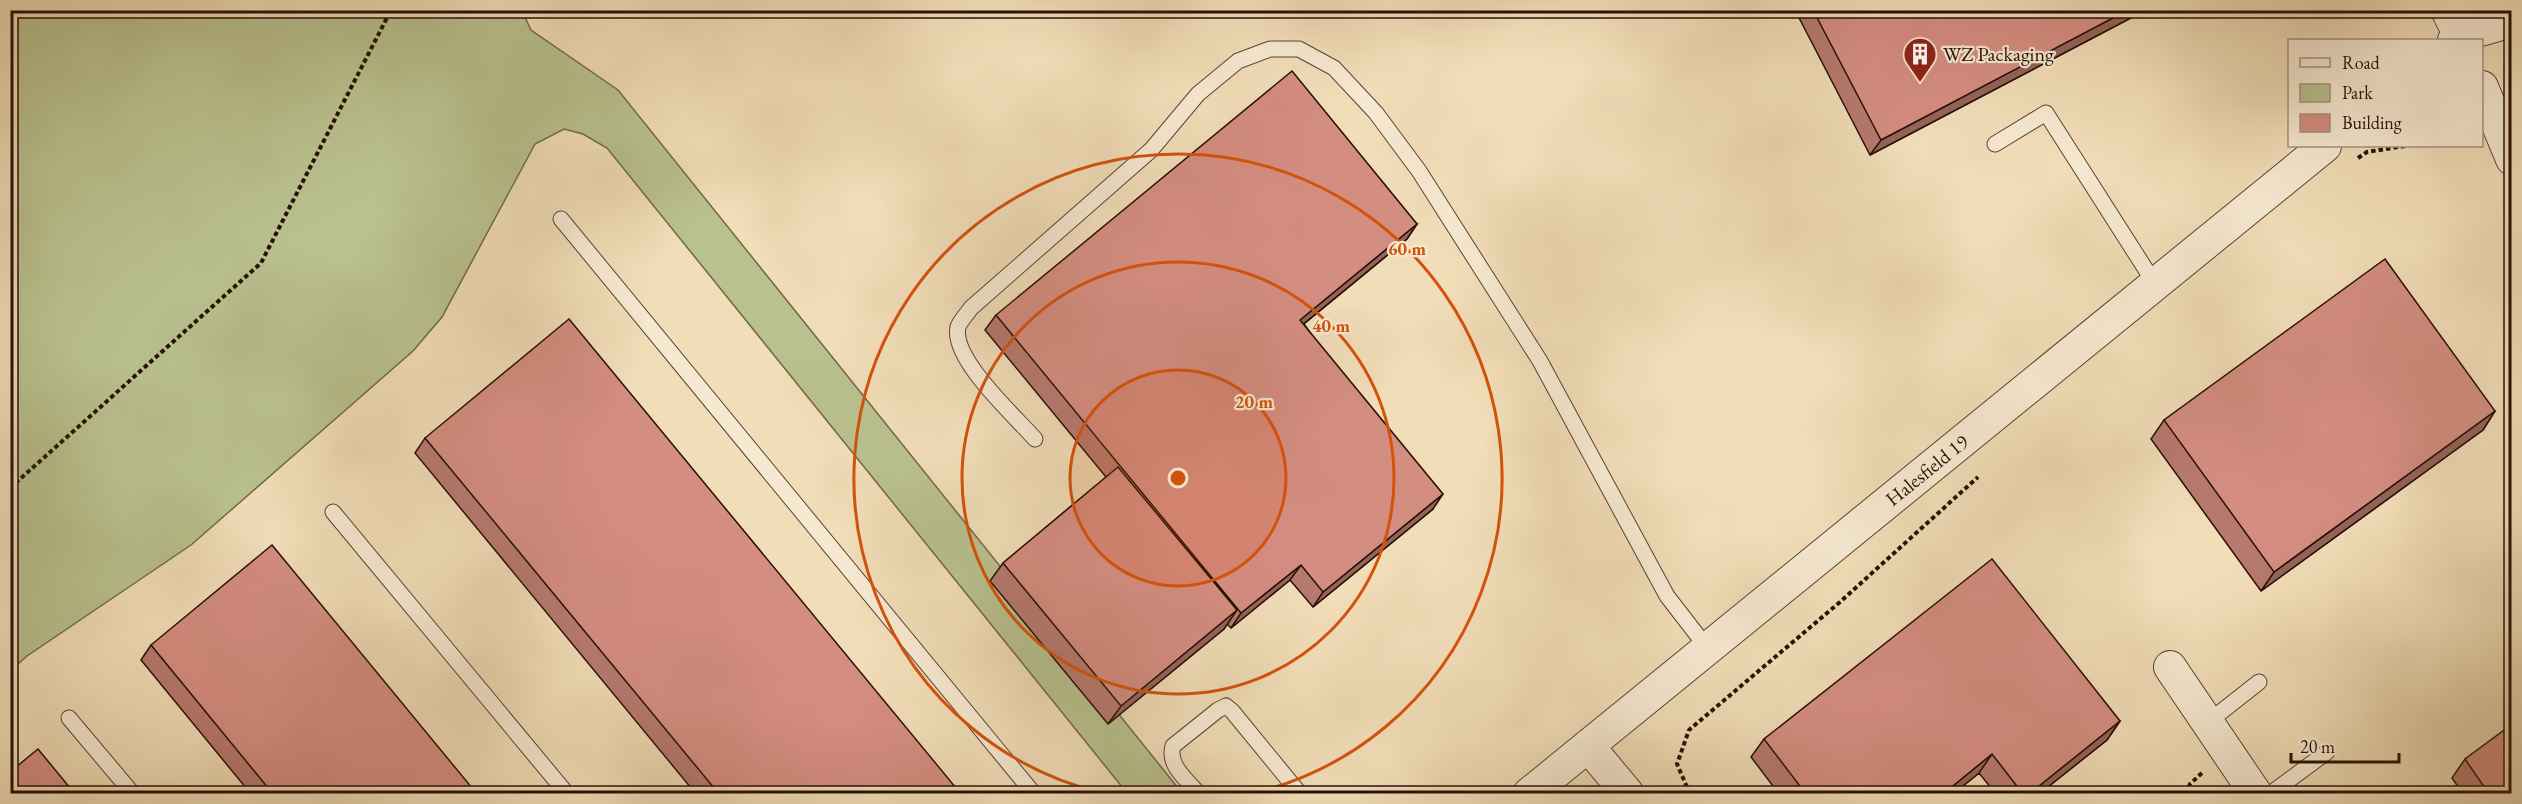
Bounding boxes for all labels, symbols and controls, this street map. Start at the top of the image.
building icon: WZ Packaging [1902,36,1938,83]
legend [2288,39,2483,147]
place label: WZ Packaging [1943,41,2054,67]
text: Road [2342,51,2381,74]
text: Park [2342,81,2373,104]
text: Building [2342,111,2402,134]
text: 60 m [1388,237,1426,260]
text: 40 m [1312,314,1350,337]
text: 20 m [1235,390,1273,413]
street label: Halesfield 19 [1880,428,1974,512]
centre of rings [1168,468,1188,488]
scale bar [2291,726,2399,764]
text: 20 m [2300,735,2335,758]

